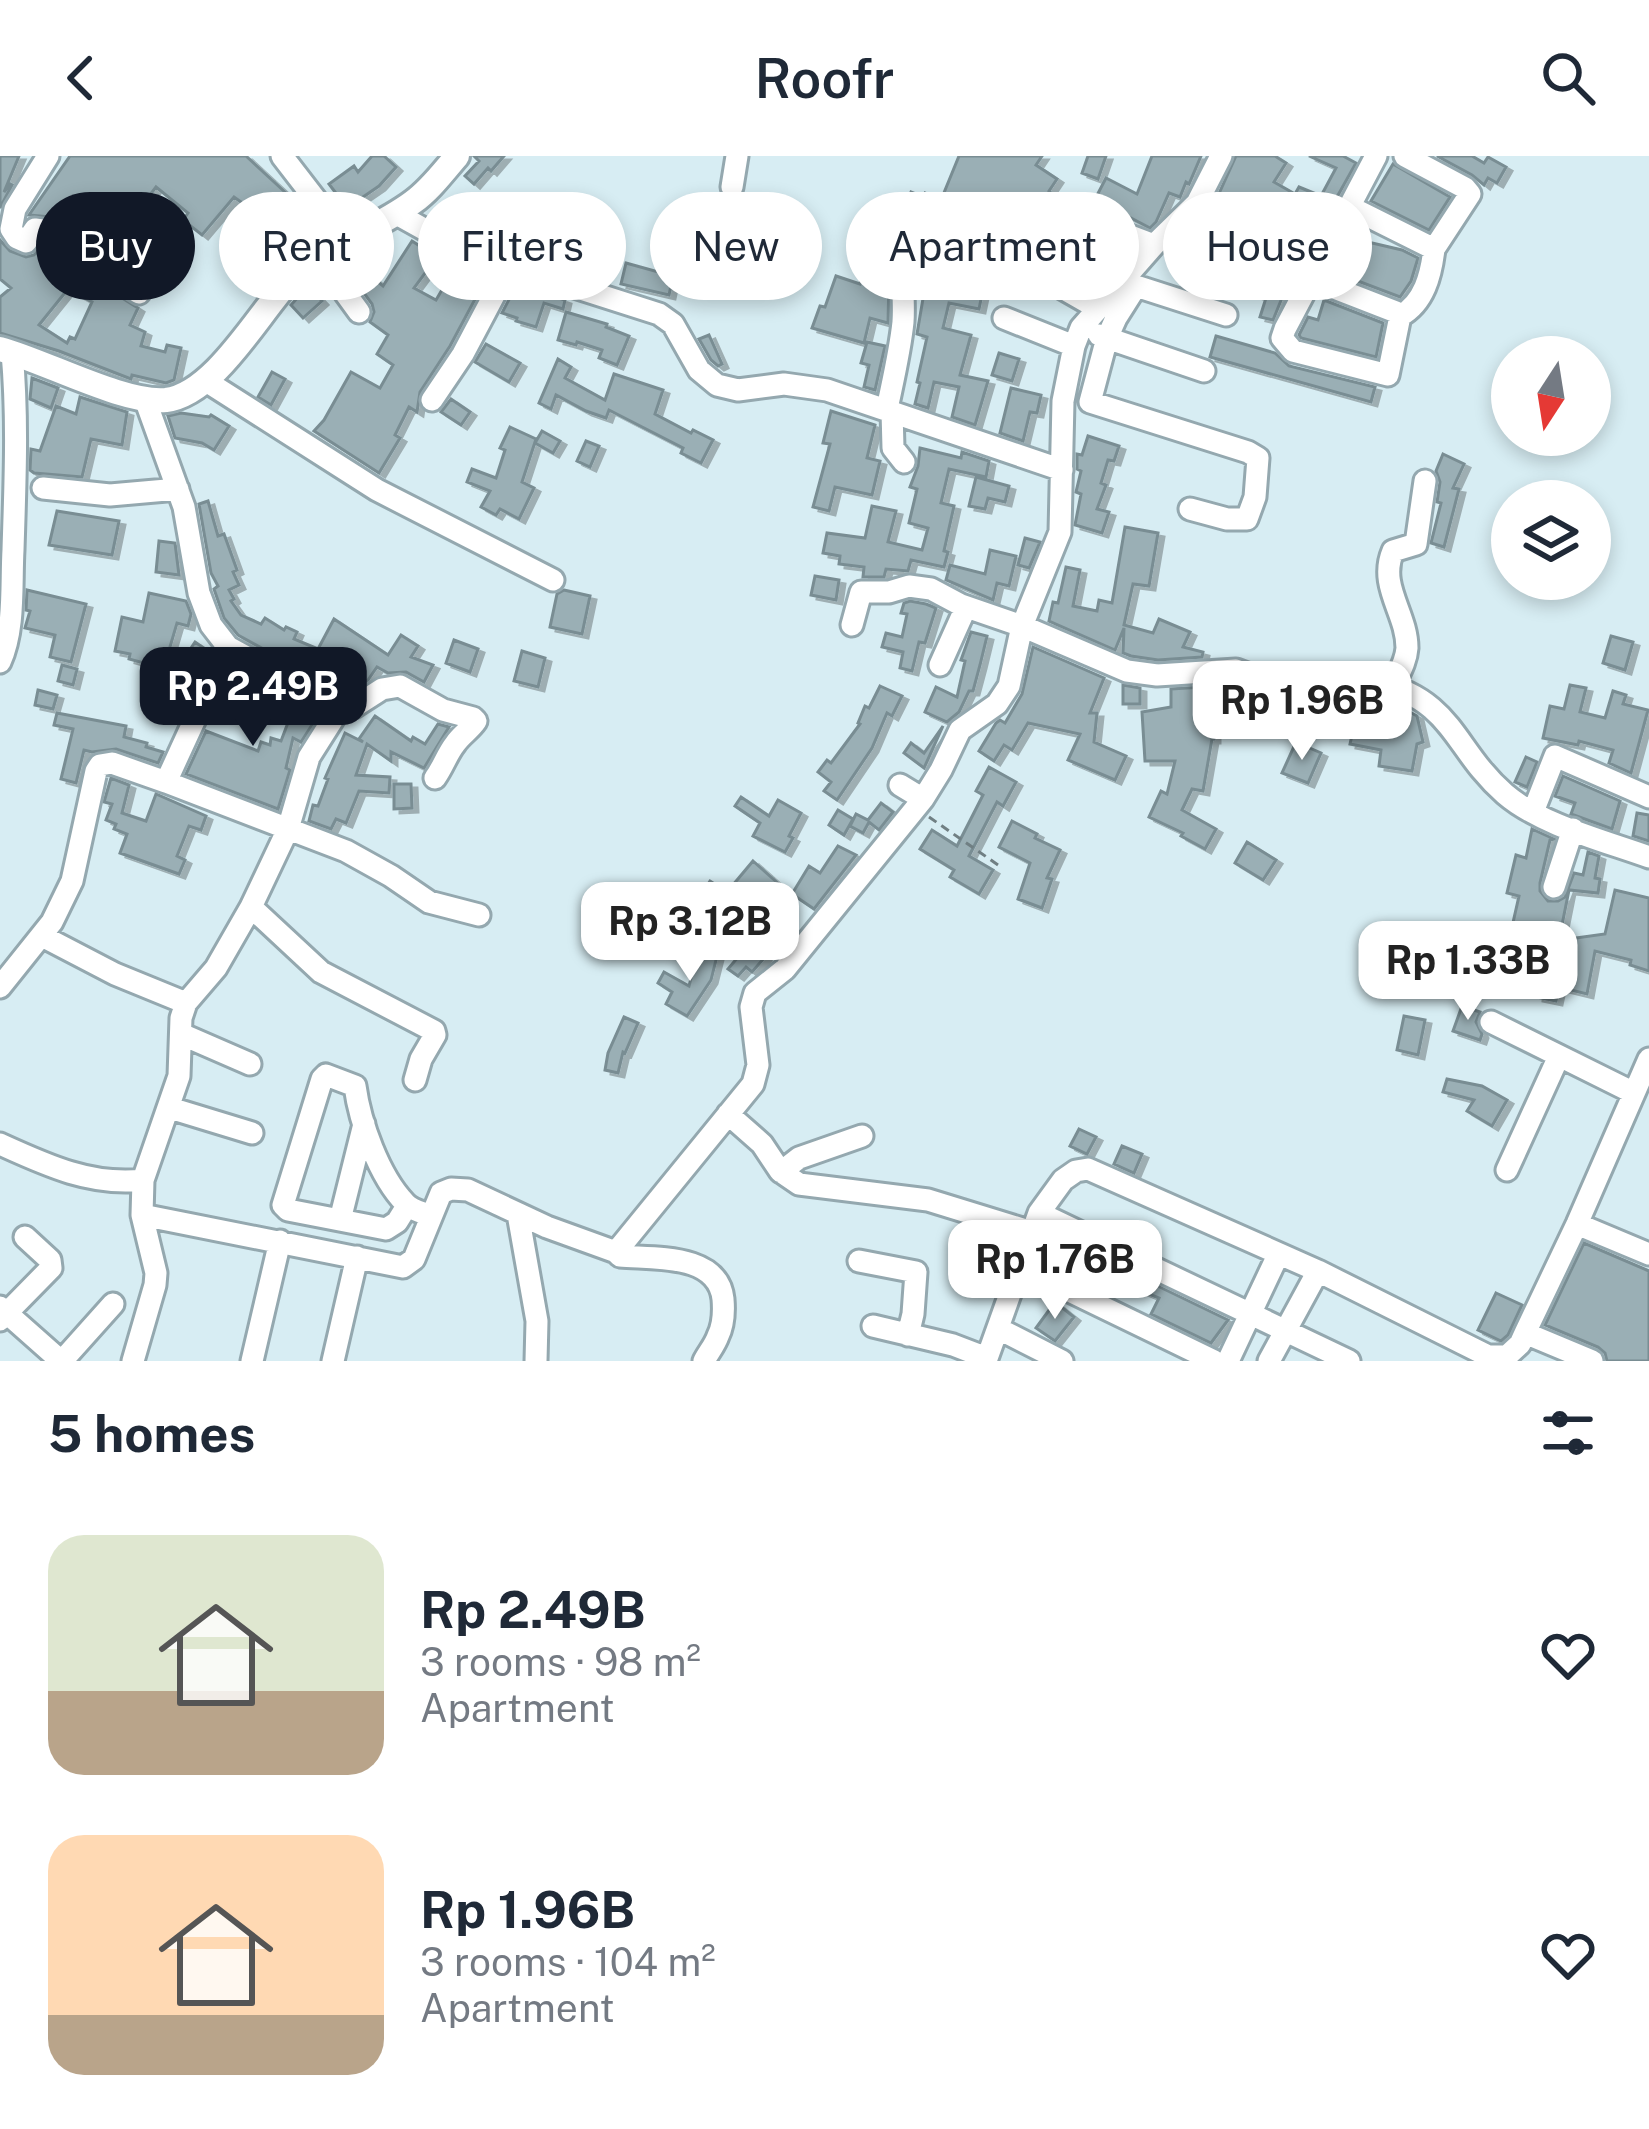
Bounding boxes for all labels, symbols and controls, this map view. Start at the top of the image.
icon: back [48,45,114,111]
icon: search [1535,45,1601,111]
text: Roofr [754,47,895,110]
chip: Buy [36,192,195,300]
chip: Rent [219,192,394,300]
chip: Filters [418,192,626,300]
chip: New [650,192,822,300]
chip: Apartment [846,192,1139,300]
chip: House [1163,192,1372,300]
north arrow [1491,336,1611,456]
map controls [1491,336,1611,600]
button: layers [1491,480,1611,600]
pin: Rp 2.49B [129,647,377,749]
pin: Rp 1.96B [1178,661,1426,763]
text: Rp 2.49B [167,663,339,709]
text: Rp 1.96B [1220,677,1384,723]
pin: Rp 3.12B [566,882,814,984]
text: Rp 3.12B [608,898,772,944]
pin: Rp 1.33B [1344,921,1592,1023]
text: Rp 1.33B [1385,937,1551,983]
pin: Rp 1.76B [931,1220,1179,1322]
text: Rp 1.76B [975,1236,1135,1282]
icon: filters [1535,1400,1601,1466]
text: 5 homes [48,1404,255,1463]
text: Rp 2.49B [420,1580,646,1639]
icon: home [144,1583,288,1727]
icon: heart [1535,1622,1601,1688]
text: 3 rooms · 98 m² [420,1639,701,1685]
text: Apartment [420,1685,615,1731]
text: Rp 1.96B [420,1880,635,1939]
icon: home [144,1883,288,2027]
icon: heart [1535,1922,1601,1988]
text: 3 rooms · 104 m² [420,1939,716,1985]
text: Apartment [420,1985,615,2031]

